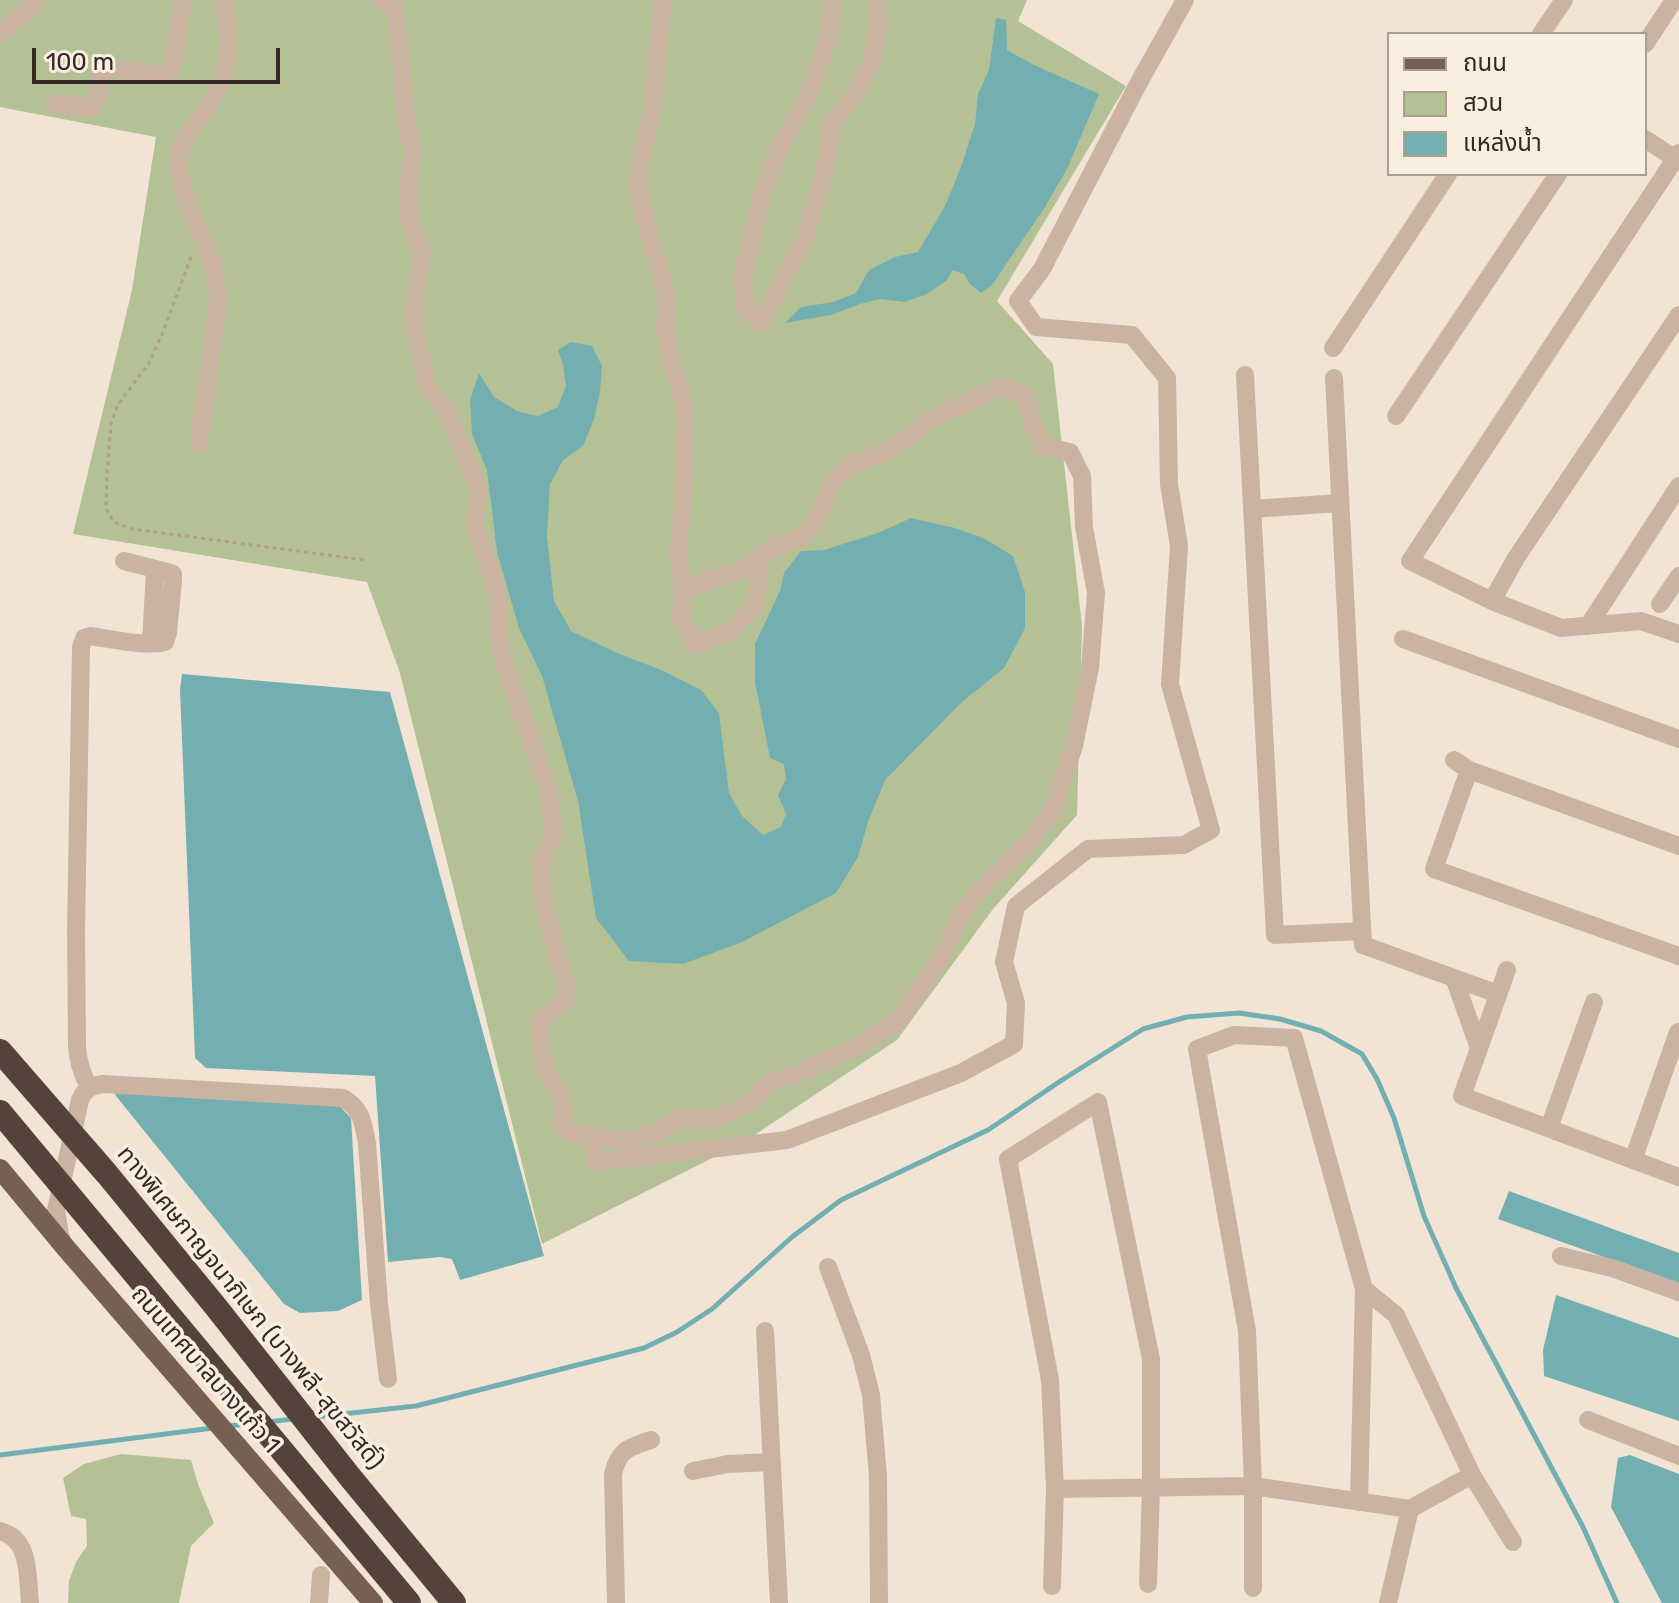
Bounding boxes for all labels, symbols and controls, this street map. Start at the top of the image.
scale bar [36,32,284,82]
legend [1387,32,1647,176]
text: 100 m [46,48,114,76]
text: ถนน [1463,49,1507,77]
text: สวน [1463,89,1503,117]
text: แหล่งน้ำ [1463,129,1542,157]
street label: ทางพิเศษกาญจนาภิเษก (บางพลี-สุขสวัสดิ์) [111,1141,389,1475]
street label: ถนนเทศบาลบางแก้ว 1 [125,1281,285,1459]

